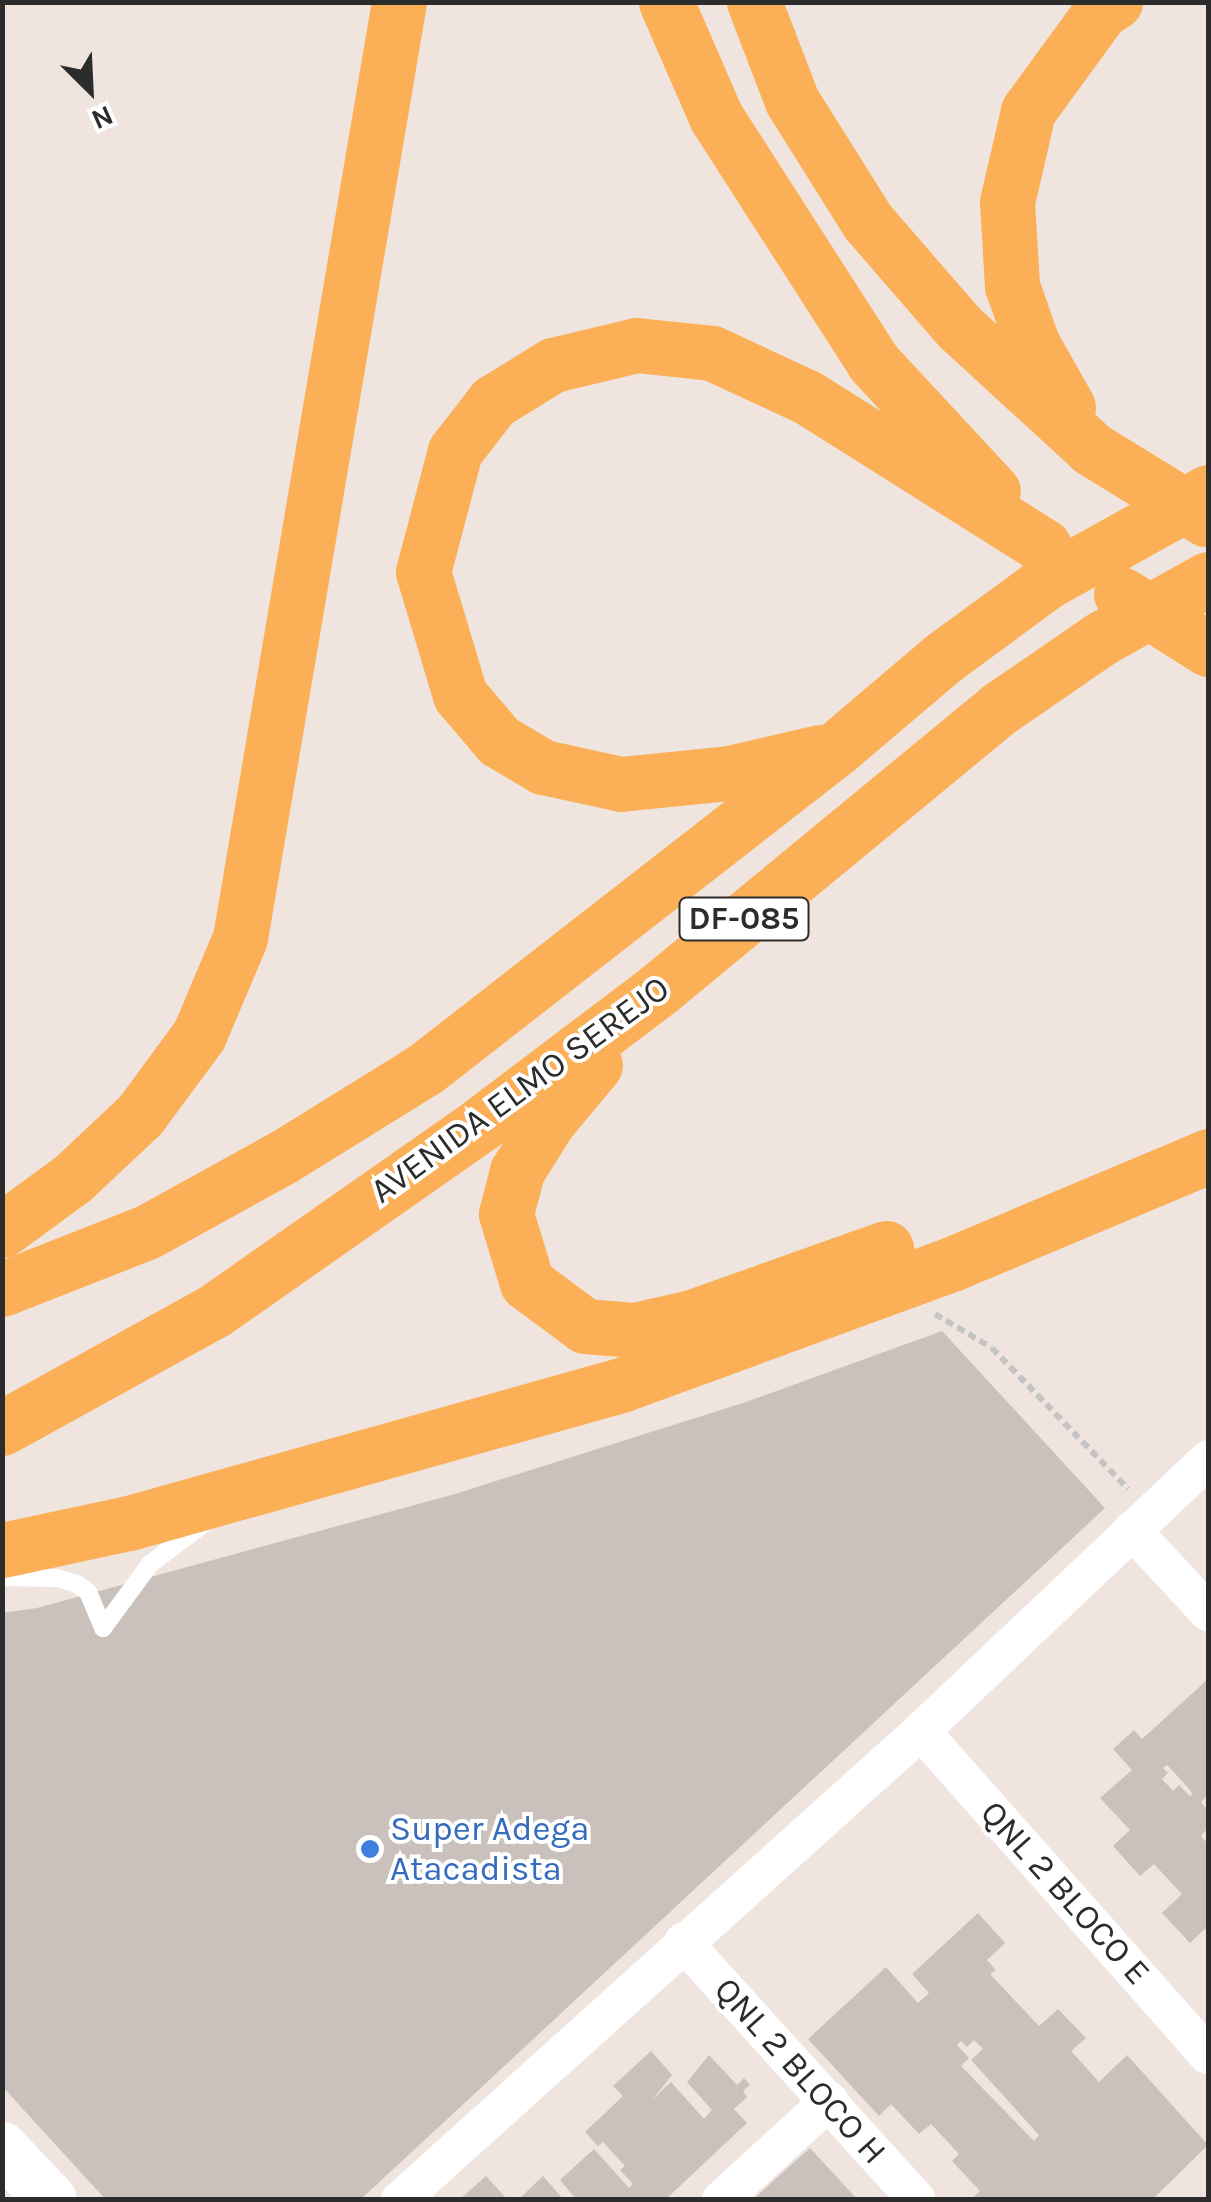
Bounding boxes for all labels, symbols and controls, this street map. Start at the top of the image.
north arrow [40,40,140,140]
text: N [87,99,118,137]
road number: DF-085 [676,892,812,946]
street label: AVENIDA ELMO SEREJO [362,968,678,1212]
street label: QNL 2 BLOCO E [972,1792,1158,1994]
place label: Super Adega Atacadista [390,1808,590,1890]
marker: Super Adega Atacadista [359,1838,381,1860]
street label: QNL 2 BLOCO H [705,1969,895,2173]

